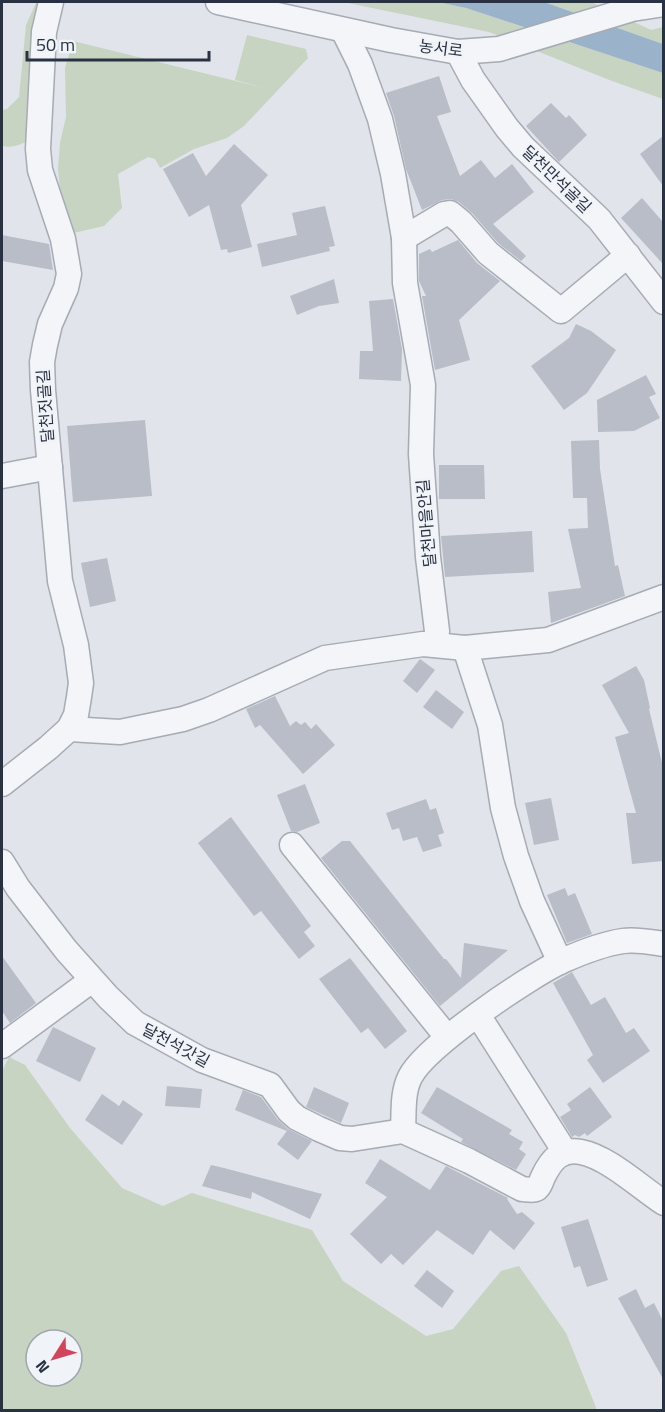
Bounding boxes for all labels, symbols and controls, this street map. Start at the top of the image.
scale bar [27,24,208,62]
text: 50 m [36,31,75,58]
street label: 농서로 [418,33,465,63]
street label: 달천만석골길 [517,140,597,218]
street label: 달천짓골길 [30,368,60,444]
street label: 달천마을안길 [410,478,442,568]
street label: 달천석갓길 [138,1017,214,1073]
north arrow [24,1328,84,1388]
text: N [29,1355,55,1379]

